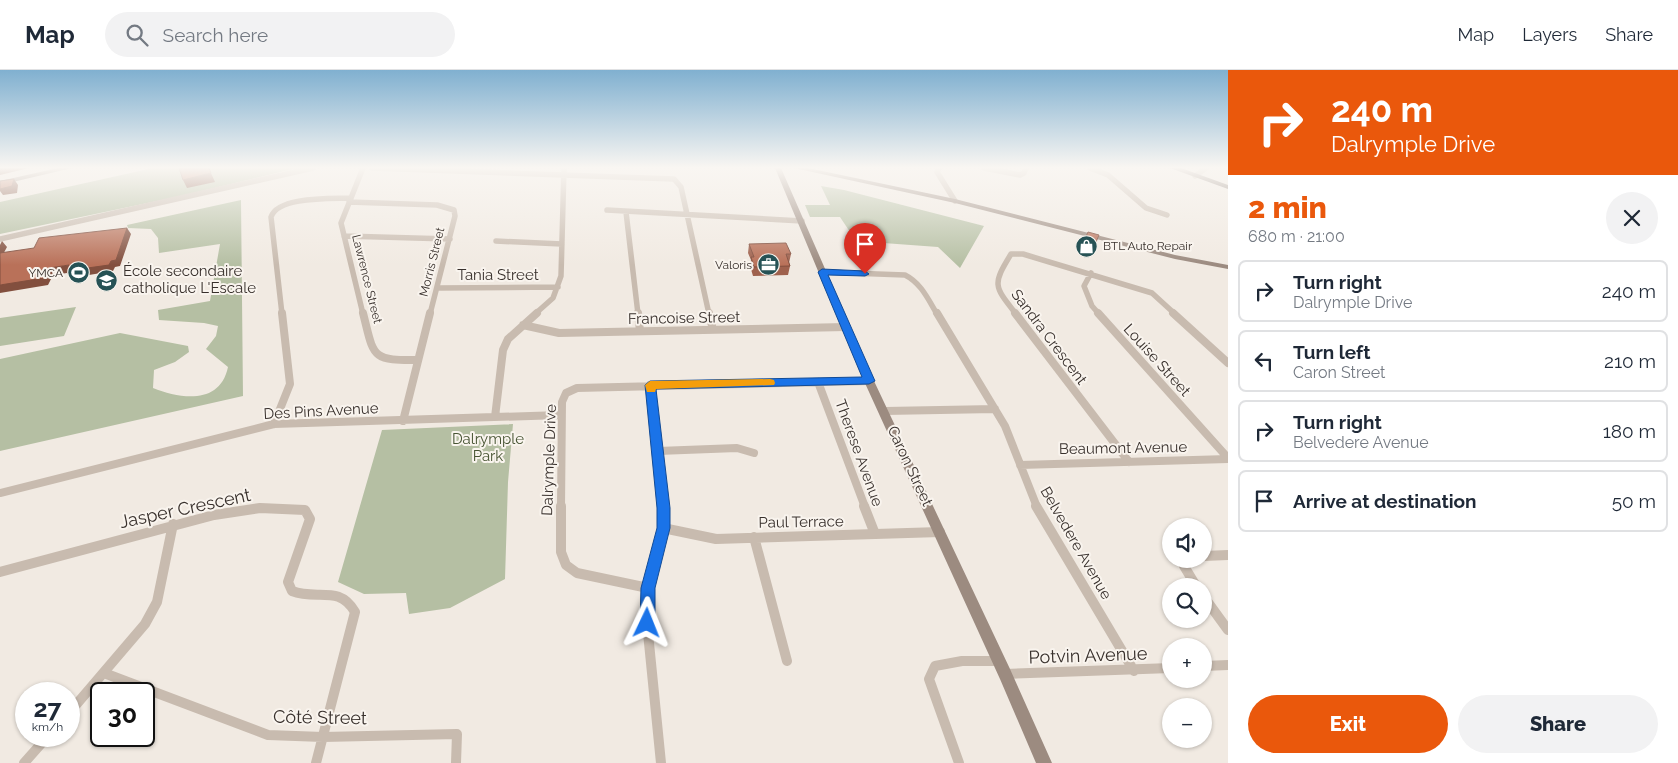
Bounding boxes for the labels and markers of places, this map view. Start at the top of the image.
pin [844,223,886,274]
shop icon: BTL Auto Repair [1075,234,1099,258]
place label: BTL Auto Repair [1103,239,1193,253]
office icon: Valoris [756,253,780,277]
place label: Valoris [715,258,752,272]
sports icon: YMCA [67,261,91,285]
place label: École secondaire catholique L'Escale [123,262,256,297]
place label: YMCA [28,266,63,280]
school or university icon: École secondaire catholique L'Escale [95,268,119,292]

